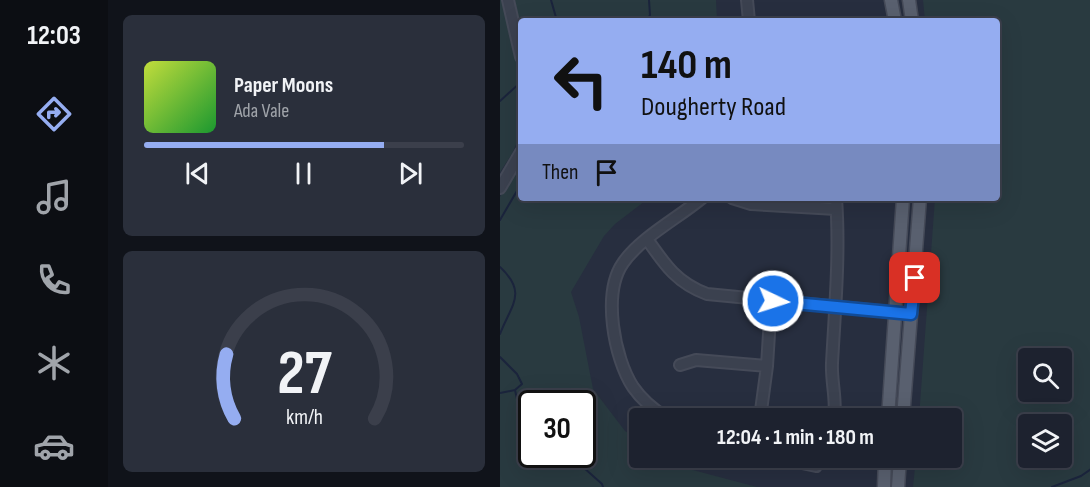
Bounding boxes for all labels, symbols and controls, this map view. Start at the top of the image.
text: 12:03 [27,20,81,52]
text: 140 m [641,40,732,91]
icon: left [542,42,620,120]
text: Paper Moons [234,72,333,99]
text: Dougherty Road [641,91,786,123]
icon: directions [33,93,75,135]
text: Ada Vale [234,99,289,123]
icon: arrive [590,156,623,189]
icon: previous [181,157,214,190]
icon: pause [287,157,320,190]
icon: next [394,157,427,190]
text: Then [542,159,578,186]
icon: music [33,176,75,218]
pin [889,252,940,303]
icon: phone [33,259,75,301]
icon: arrive [898,261,931,294]
position arrow [741,269,805,333]
text: 27 [277,337,332,412]
icon: climate [33,342,75,384]
map controls [1018,348,1072,468]
button: search [1018,348,1072,402]
speed limit sign: 30 [518,390,596,468]
text: km/h [285,405,323,430]
button: layers [1018,414,1072,468]
text: 12:04 · 1 min · 180 m [717,424,874,451]
icon: car [33,425,75,467]

